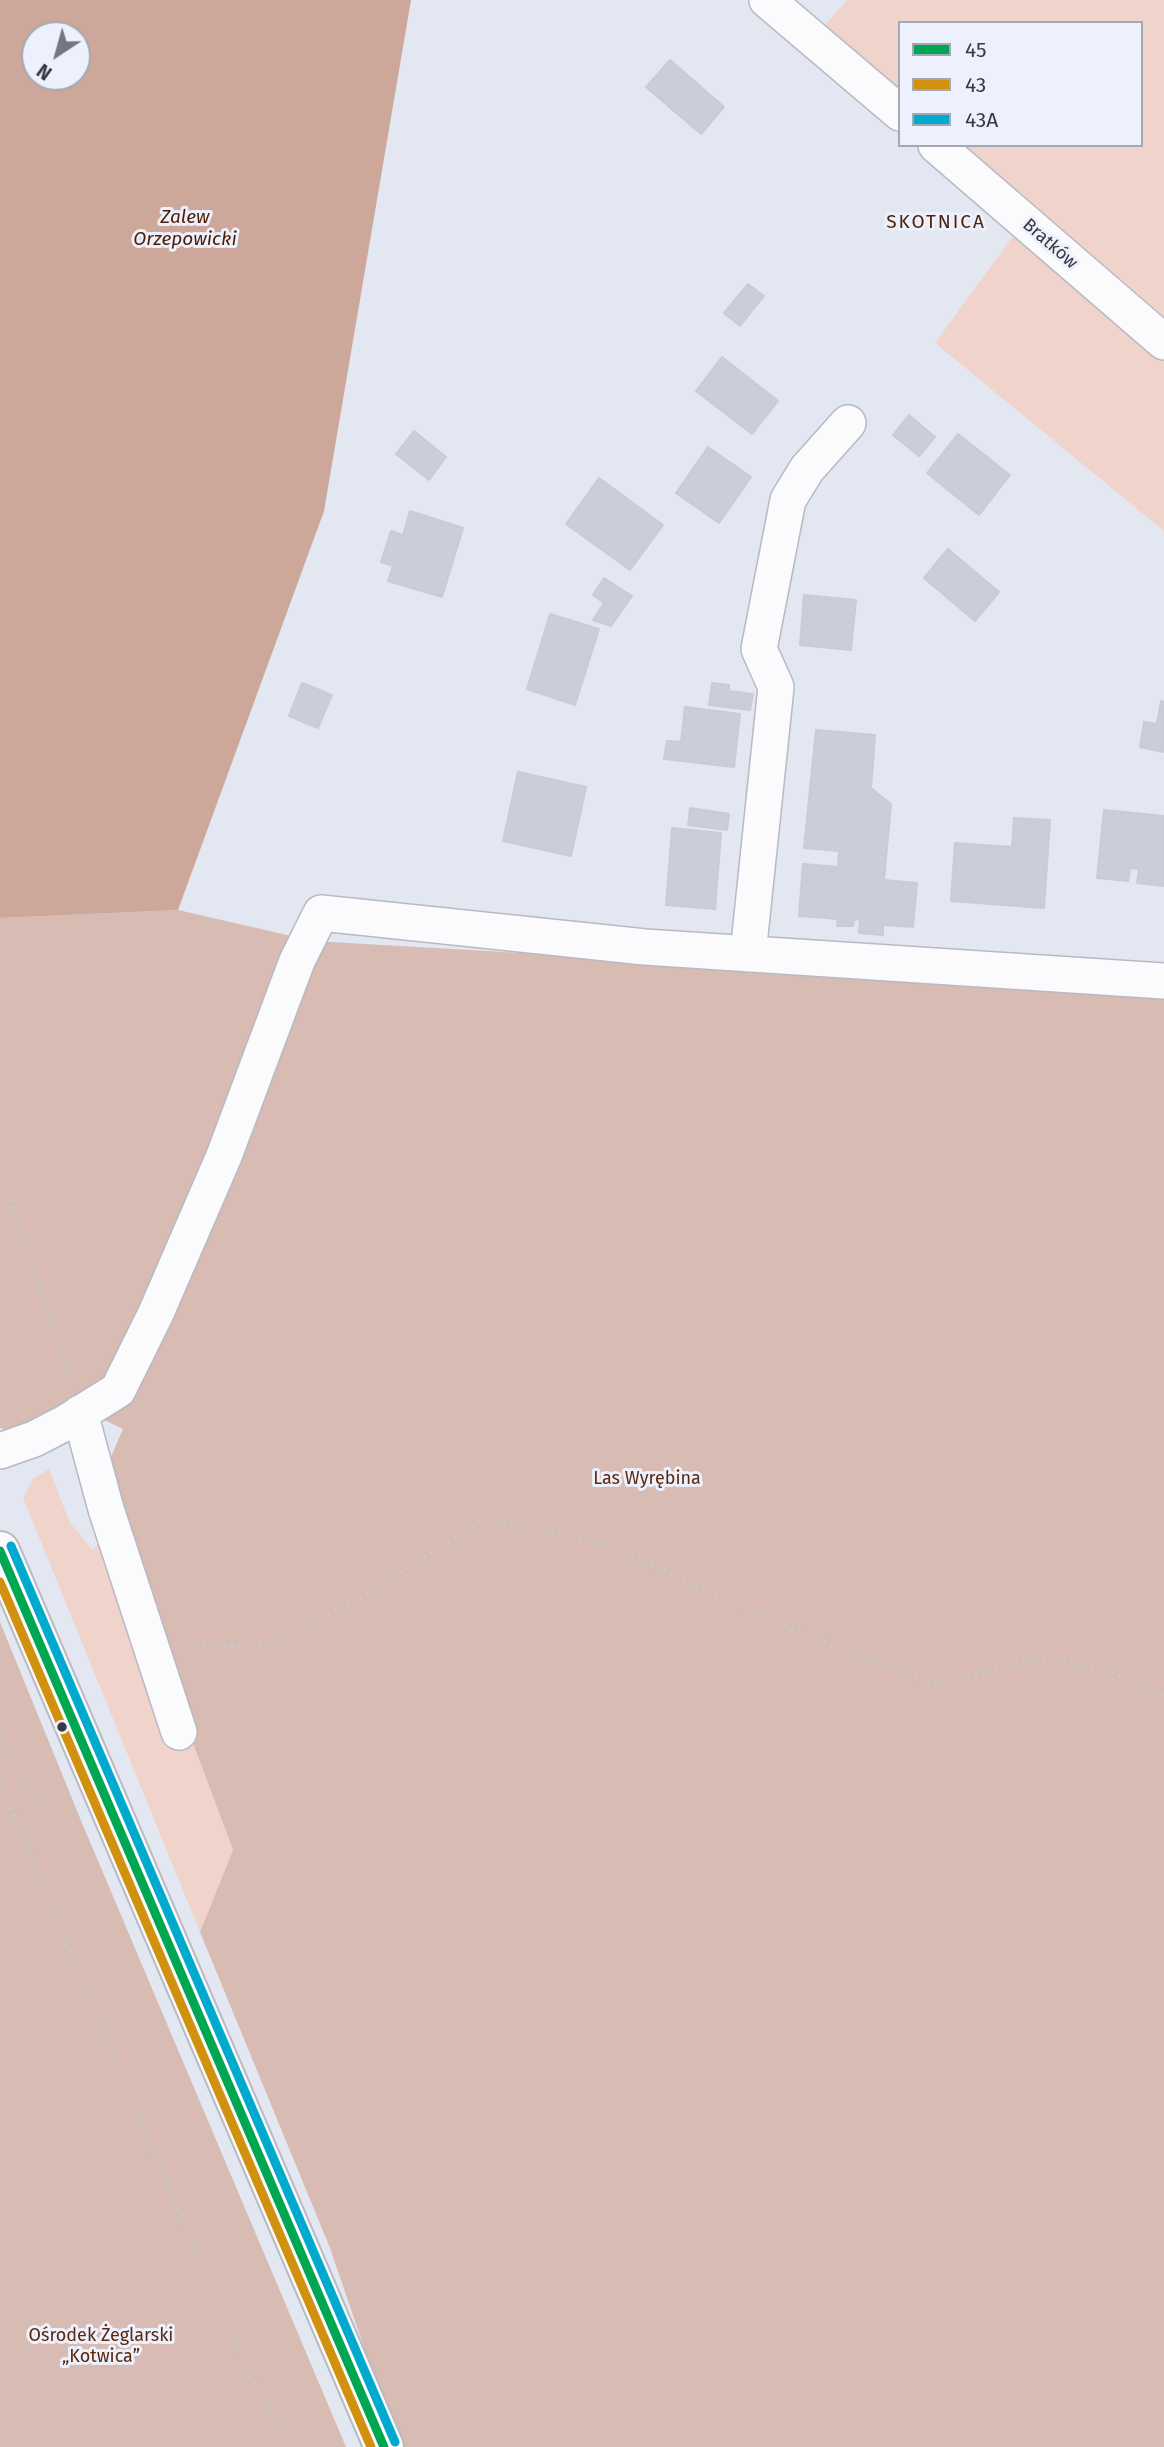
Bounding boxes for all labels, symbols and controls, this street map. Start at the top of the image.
north arrow [21,21,91,91]
legend [898,21,1143,147]
text: 45 [965,37,986,63]
text: N [33,59,56,85]
text: 43 [965,72,986,98]
text: 43A [965,107,998,133]
water label: Zalew Orzepowicki [133,207,237,251]
district label: SKOTNICA [887,212,985,234]
street label: Bratków [1018,214,1082,274]
park label: Las Wyrębina [593,1468,701,1490]
unlabelled marker [55,1720,69,1734]
park label: Ośrodek Żeglarski „Kotwica” [29,2325,173,2368]

